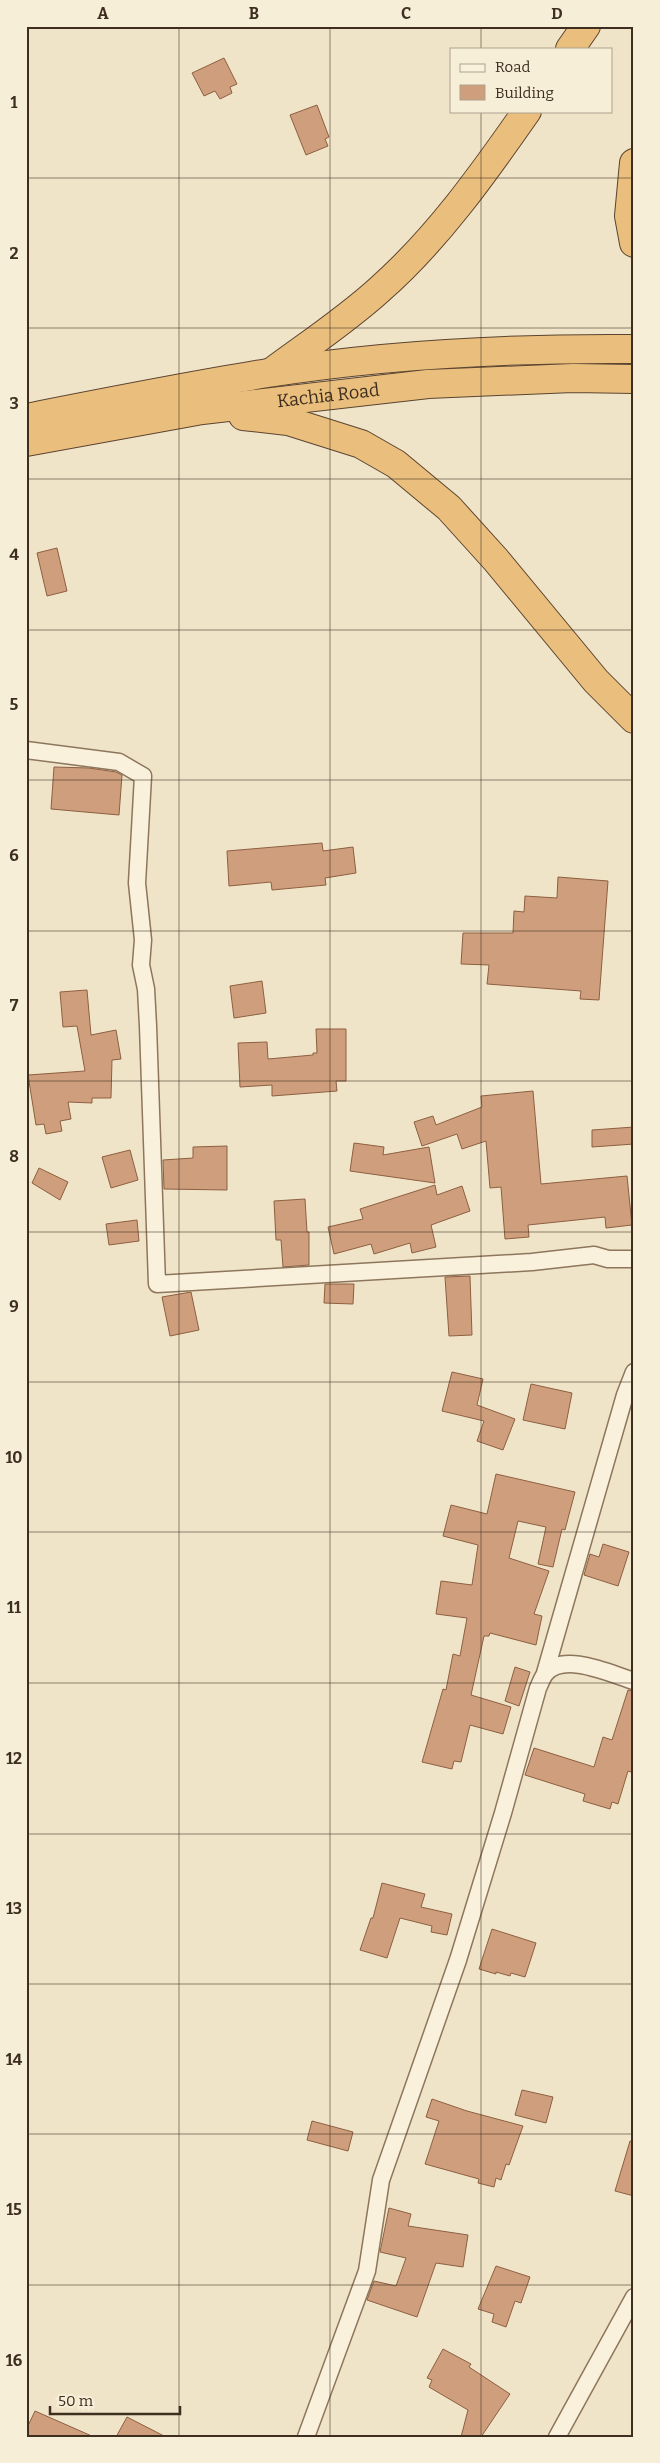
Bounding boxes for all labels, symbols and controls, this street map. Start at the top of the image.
text: A [97,4,109,23]
text: B [249,4,259,23]
text: C [401,4,411,23]
text: D [551,4,563,23]
legend [450,48,612,112]
text: Road [495,58,530,76]
text: Building [495,84,554,102]
text: 1 [11,93,18,112]
text: 2 [9,244,19,263]
street label: Kachia Road [276,379,381,412]
text: 3 [9,394,19,413]
text: 4 [9,545,19,564]
text: 5 [10,695,19,714]
text: 6 [9,846,19,865]
text: 7 [10,996,19,1015]
text: 8 [9,1147,19,1166]
text: 9 [9,1297,19,1316]
text: 10 [5,1448,23,1467]
text: 11 [7,1598,21,1617]
text: 12 [6,1749,22,1768]
text: 13 [6,1899,22,1918]
text: 14 [6,2050,23,2069]
text: 15 [6,2200,22,2219]
text: 16 [6,2351,23,2370]
scale bar [50,2383,180,2415]
text: 50 m [58,2392,94,2410]

